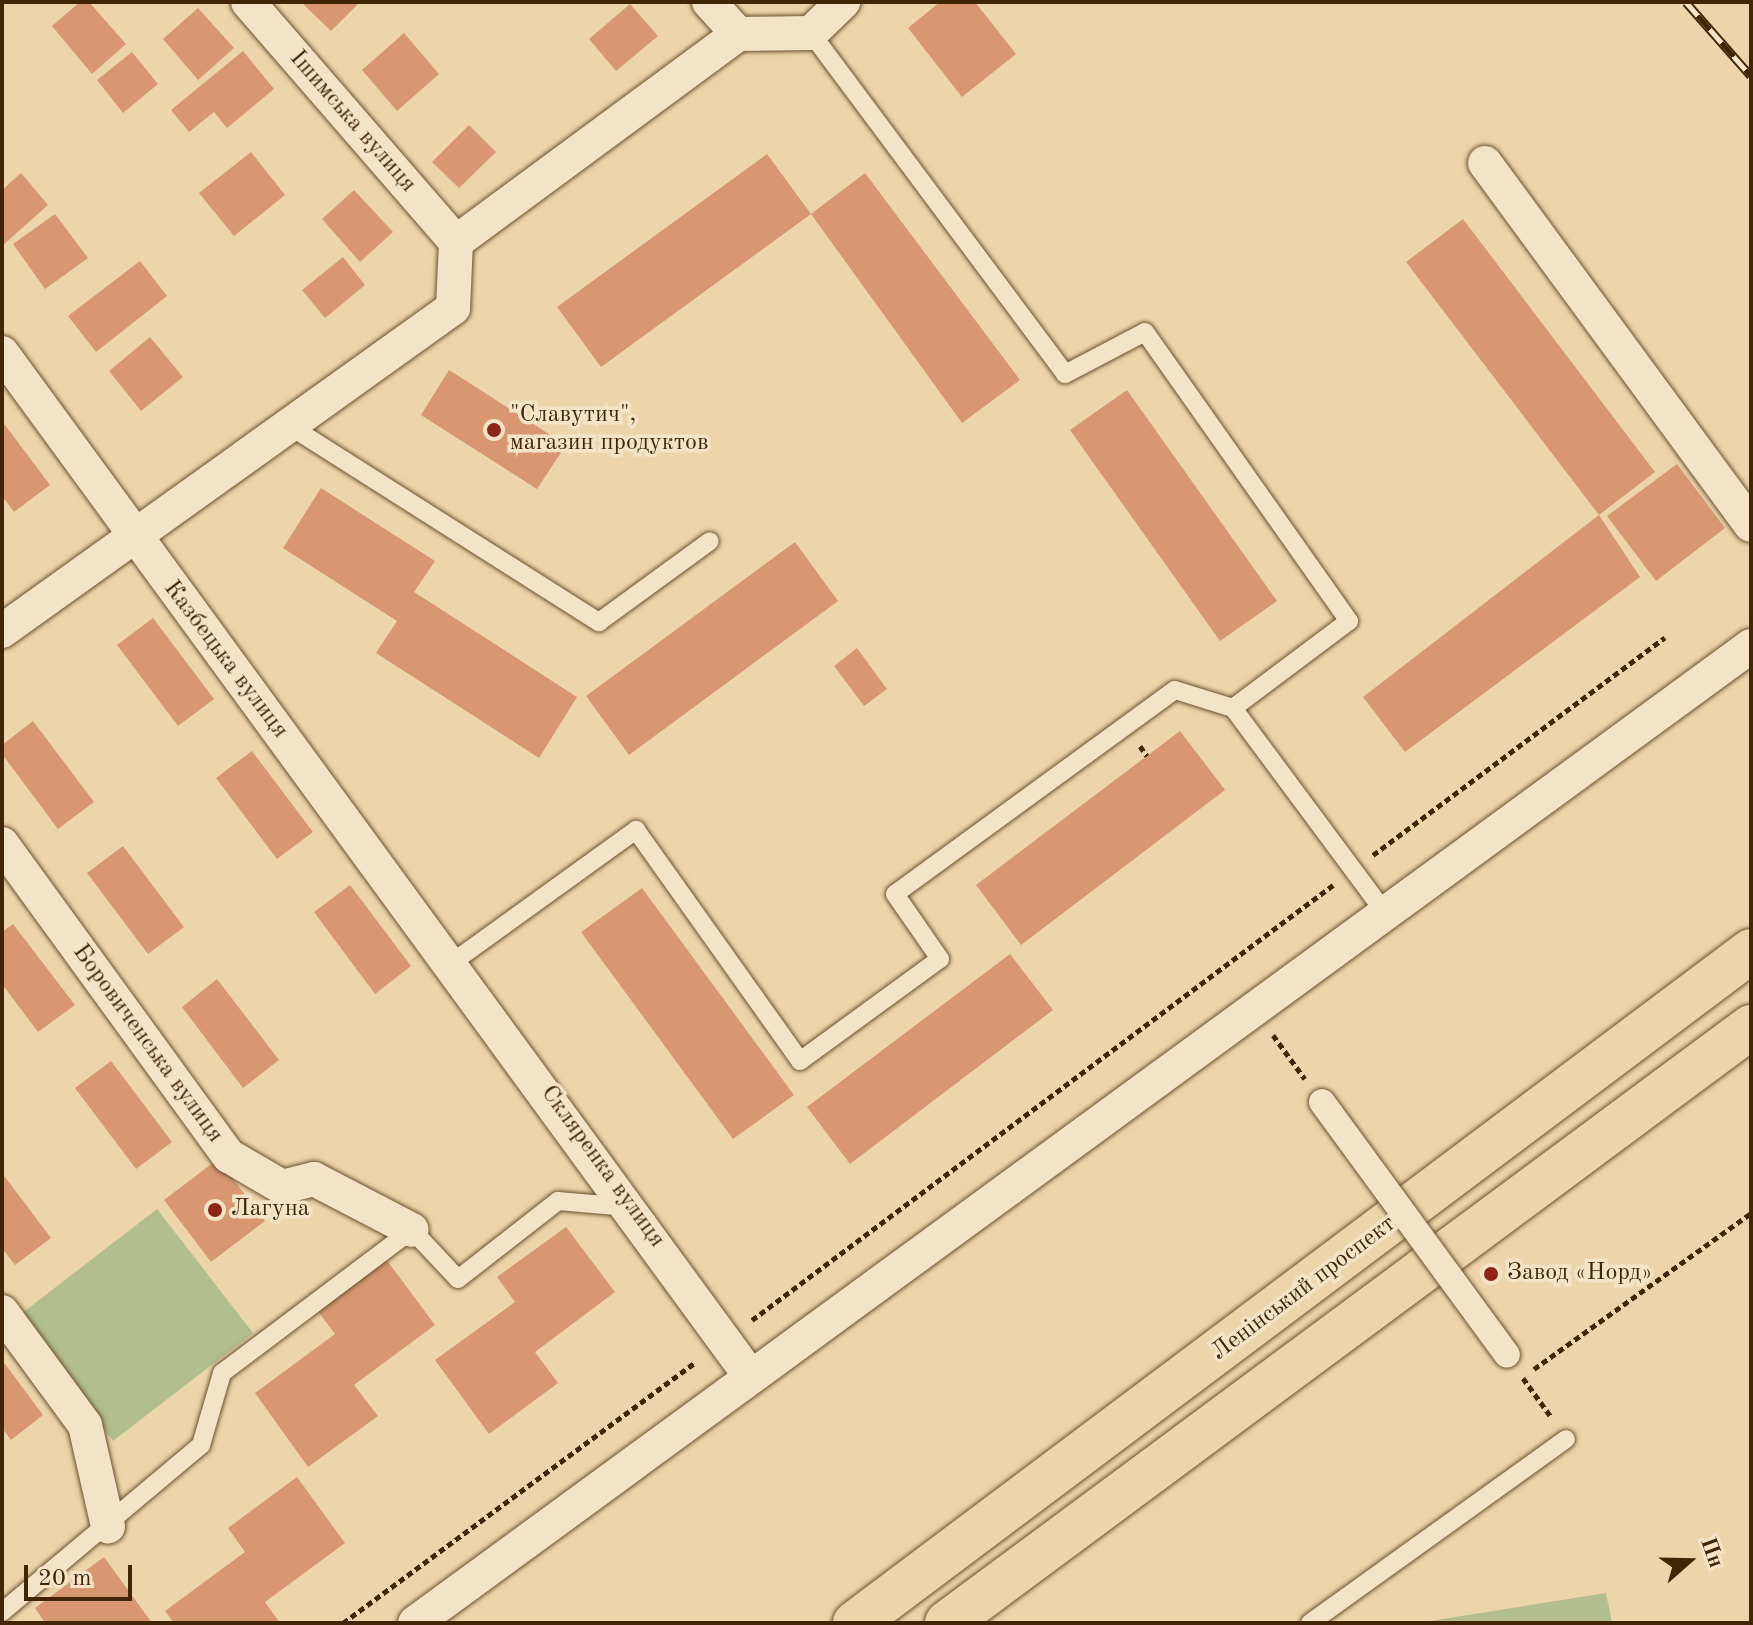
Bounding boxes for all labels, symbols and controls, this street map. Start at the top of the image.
street label: Ішимська вулиця [282,45,422,199]
place label: "Славутич", магазин продуктов [510,402,709,458]
marker: "Славутич", магазин продуктов [485,421,503,439]
street label: Казбецька вулиця [156,575,294,745]
street label: Боровиченська вулиця [65,939,229,1149]
street label: Скляренка вулиця [533,1080,671,1254]
place label: Лагуна [231,1196,310,1224]
marker: Лагуна [206,1201,224,1219]
street label: Ленінський проспект [1206,1210,1402,1368]
place label: Завод «Норд» [1507,1260,1652,1288]
marker: Завод «Норд» [1482,1265,1500,1283]
north arrow [1649,1521,1729,1601]
text: Пн [1696,1535,1727,1571]
scale bar [28,1549,136,1599]
text: 20 m [38,1567,92,1591]

